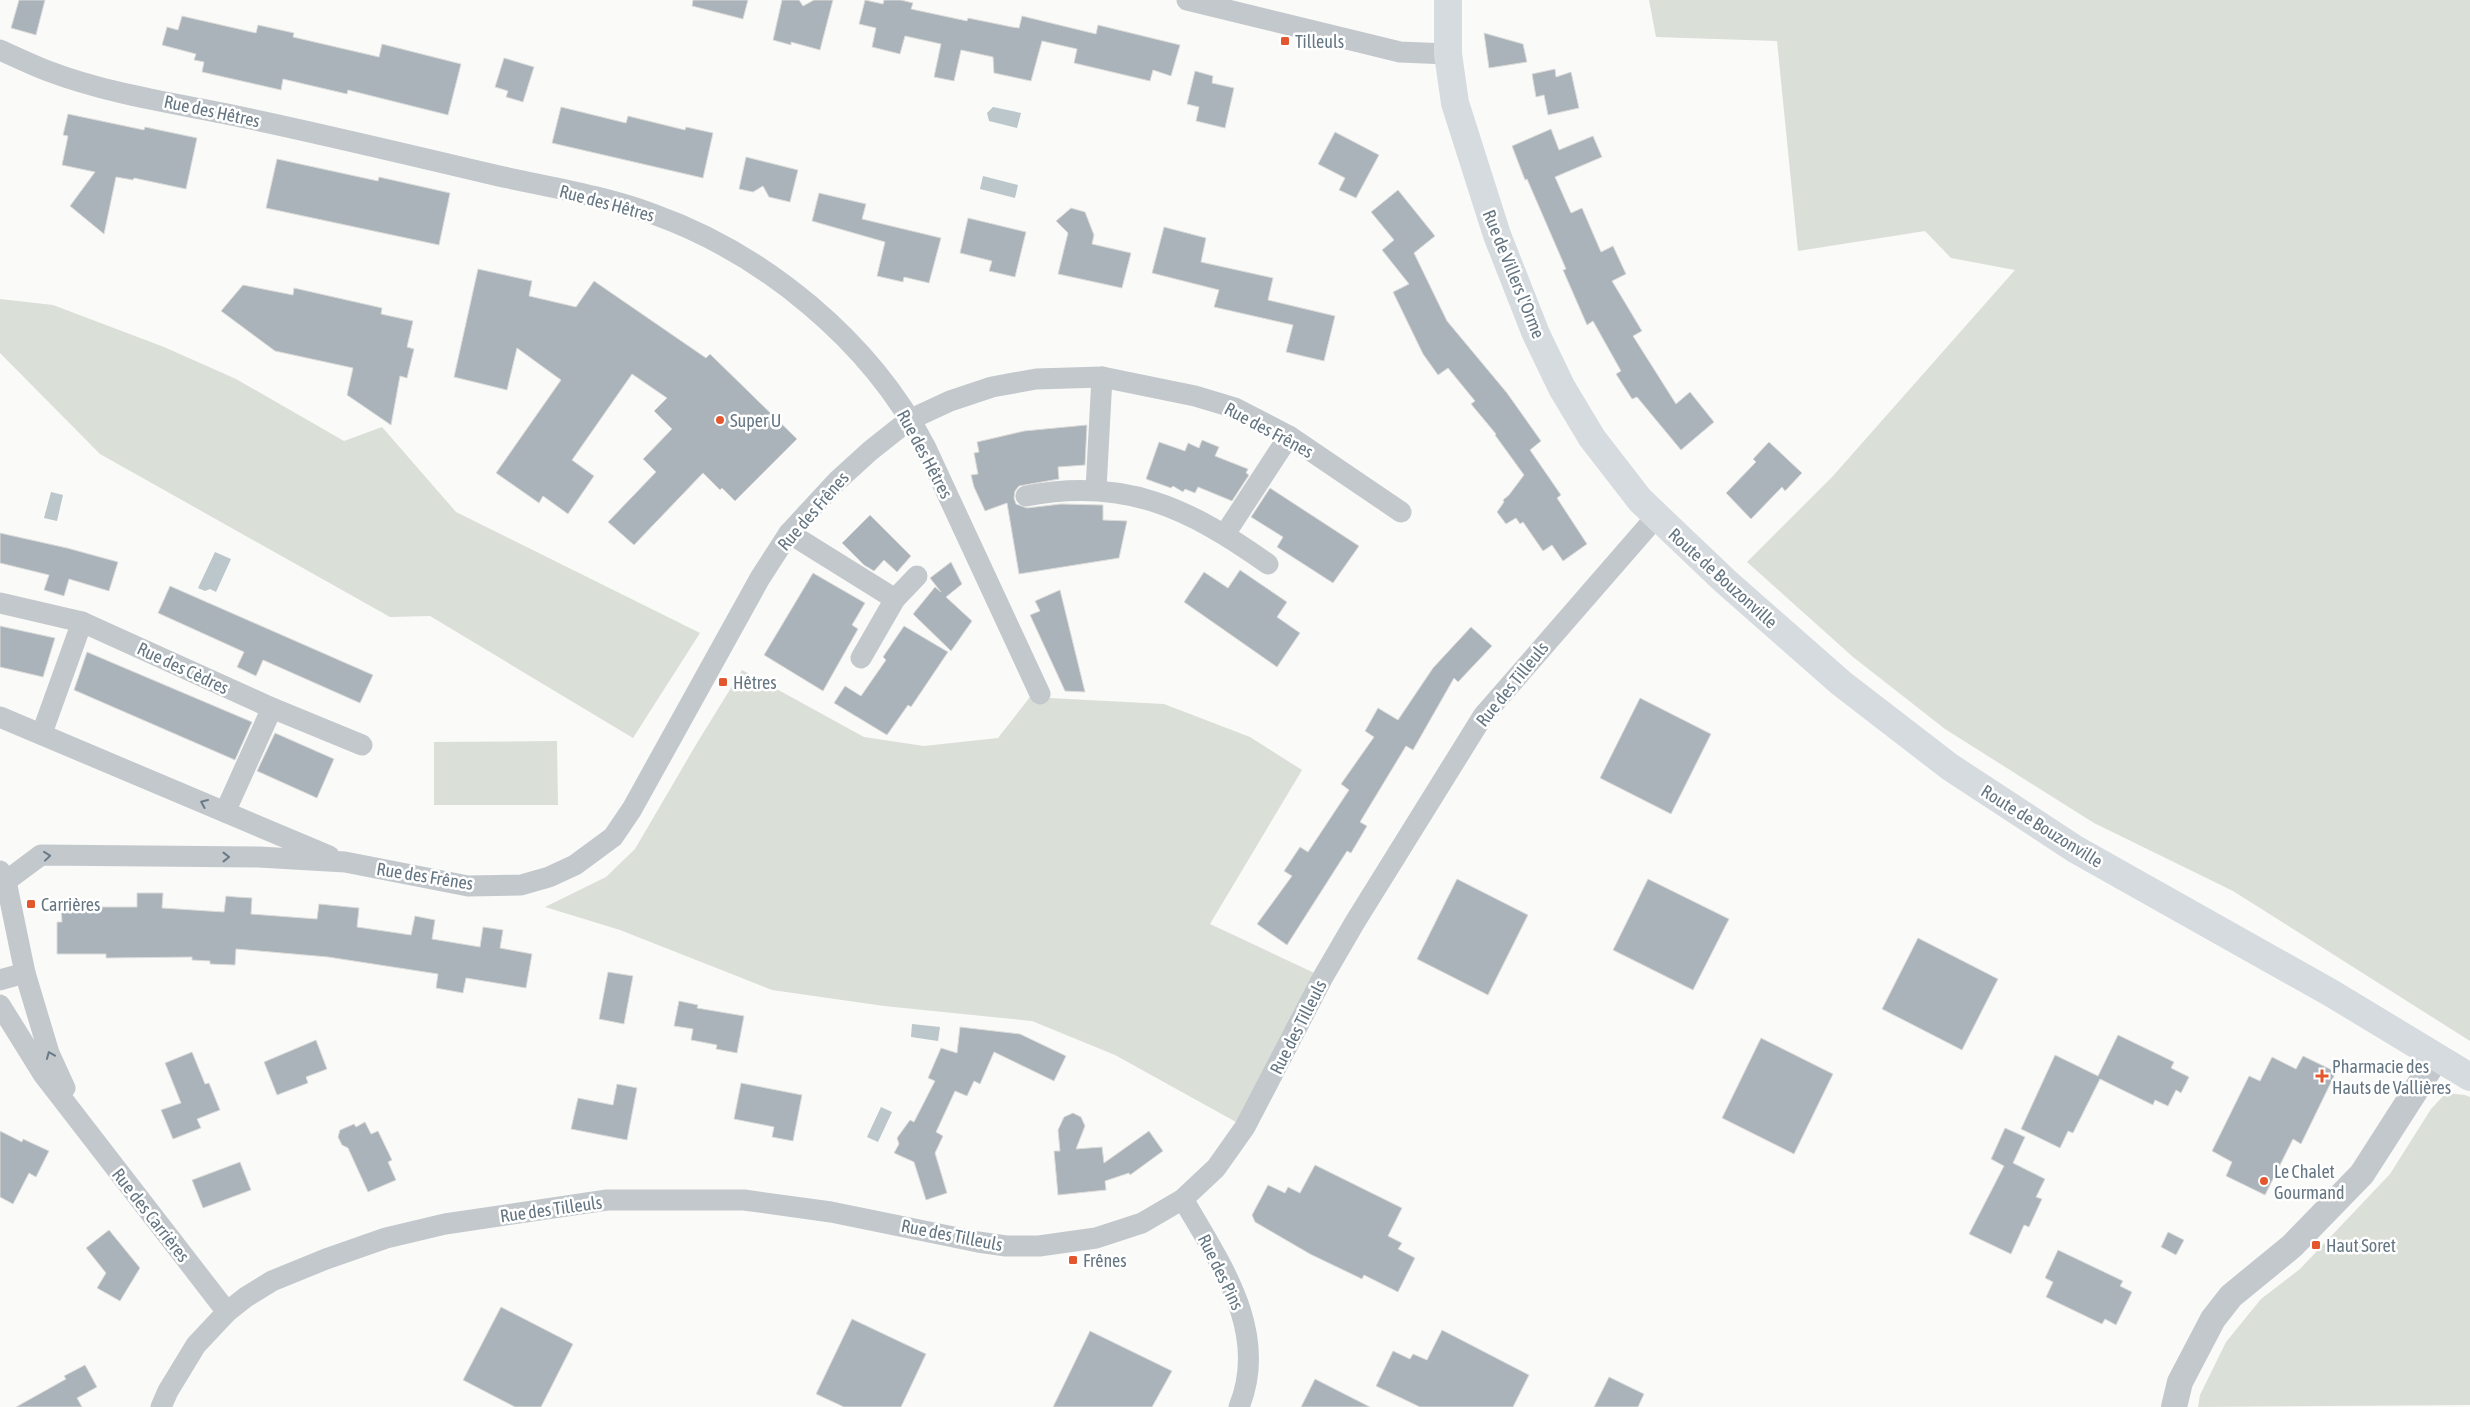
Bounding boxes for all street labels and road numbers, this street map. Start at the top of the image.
street label: Rue des Hêtres [162,91,262,131]
street label: Rue des Hêtres [557,180,657,226]
street label: Rue de Villers l'Orme [1479,207,1549,341]
street label: Rue des Frênes [1221,398,1317,462]
street label: Rue des Hêtres [893,406,957,502]
street label: Rue des Frênes [773,467,853,555]
street label: Route de Bouzonville [1664,524,1782,632]
street label: Rue des Tilleuls [1471,637,1553,731]
street label: Rue des Cèdres [134,638,232,698]
street label: Route de Bouzonville [1977,780,2107,872]
street label: Rue des Frênes [375,858,475,894]
street label: Rue des Tilleuls [1265,976,1331,1078]
street label: Rue des Carrières [108,1164,194,1266]
street label: Rue des Tilleuls [499,1191,603,1227]
street label: Rue des Tilleuls [899,1215,1005,1255]
street label: Rue des Pins [1194,1231,1248,1313]

